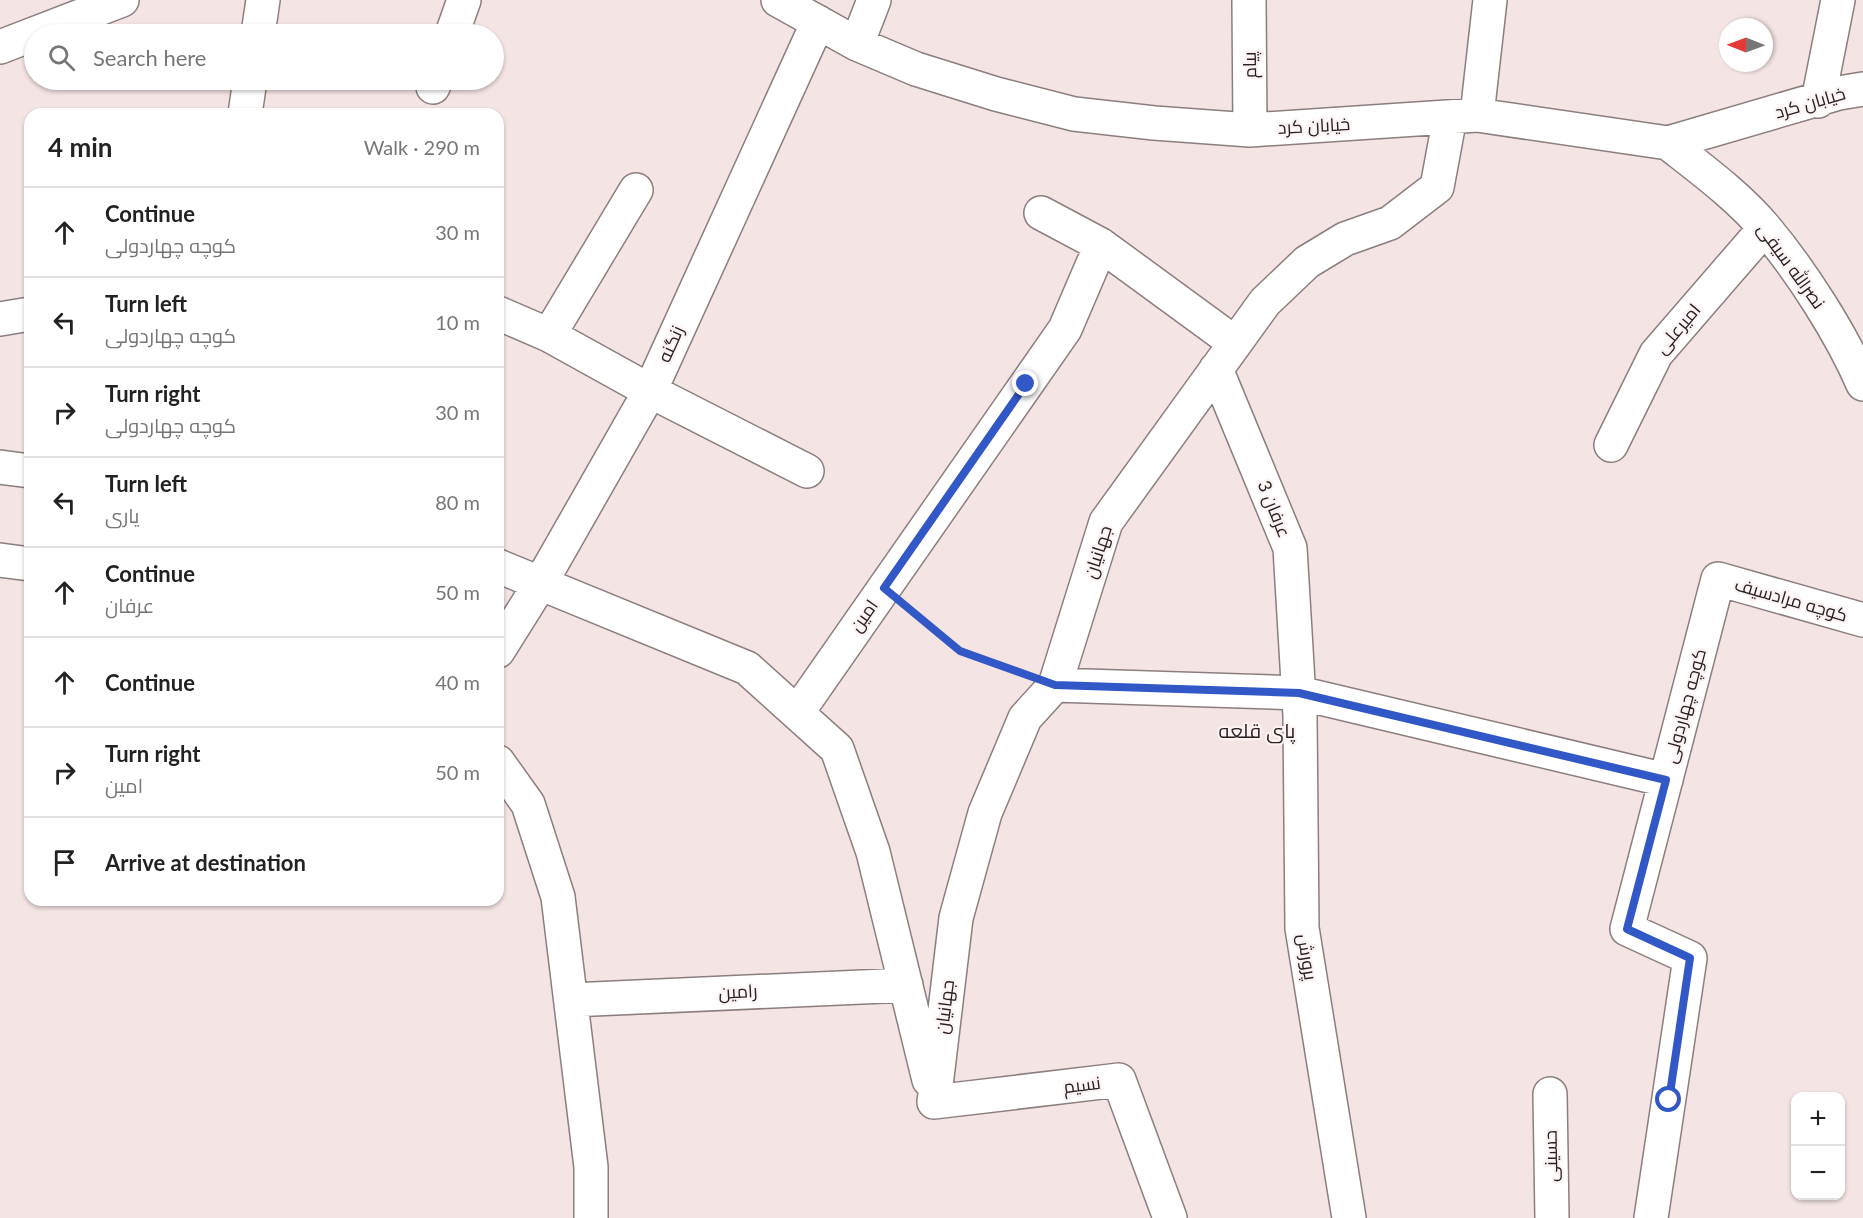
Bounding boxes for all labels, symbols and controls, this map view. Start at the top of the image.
north arrow [1719,18,1773,72]
search box [24,24,504,90]
icon: search [45,41,78,74]
text: Search here [93,44,206,71]
street label: پیام [1238,51,1262,79]
street label: خیابان کرد [1772,81,1848,124]
street label: خیابان کرد [1277,112,1351,139]
text: 4 min [48,131,112,163]
text: Walk · 290 m [364,135,480,159]
text: Continue [105,200,195,227]
icon: ahead [48,216,81,249]
street label: نصرالله سیفی [1752,218,1830,313]
text: 30 m [435,220,480,244]
text: کوچه چهاردولی [105,233,236,257]
text: Turn left [105,290,187,317]
street label: امیرعلی [1650,299,1705,359]
icon: left [48,306,81,339]
text: 10 m [435,310,480,334]
street label: زنگنه [652,322,689,366]
text: کوچه چهاردولی [105,323,236,347]
route end [1012,370,1038,396]
text: Turn right [105,380,200,407]
icon: right [48,396,81,429]
text: 30 m [435,400,480,424]
text: کوچه چهاردولی [105,413,236,437]
text: Turn left [105,470,187,497]
street label: عرفان 3 [1253,477,1296,541]
icon: left [48,486,81,519]
text: 80 m [435,490,480,514]
text: یاری [105,503,139,527]
street label: جهانیان [1078,522,1117,581]
text: Continue [105,560,195,587]
street label: کوچه مرادسیف [1732,572,1850,628]
icon: ahead [48,576,81,609]
text: 50 m [435,580,480,604]
text: عرفان [105,593,154,617]
street label: امین [844,595,883,636]
street label: کوچه چهاردولی [1658,646,1712,766]
icon: ahead [48,666,81,699]
text: Continue [105,669,195,696]
text: 40 m [435,670,480,694]
district label: پای قلعه [1219,718,1296,744]
text: Turn right [105,740,200,767]
icon: right [48,756,81,789]
text: 50 m [435,760,480,784]
text: امین [105,773,143,797]
icon: arrive [48,846,81,879]
text: Arrive at destination [105,849,306,876]
street label: پرورش [1292,932,1323,982]
street label: جهانیان [930,978,959,1035]
street label: رامین [718,979,758,1004]
street label: نسیم [1062,1071,1102,1099]
route start [1655,1086,1681,1112]
map controls [1791,1092,1845,1200]
button: + [1791,1092,1845,1146]
street label: حسینی [1539,1130,1562,1182]
button: − [1791,1146,1845,1200]

